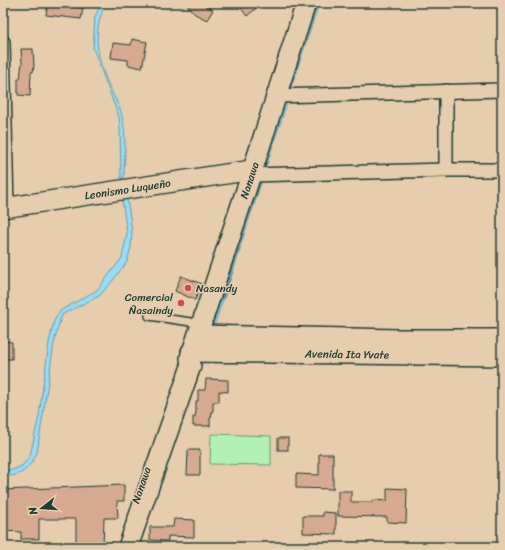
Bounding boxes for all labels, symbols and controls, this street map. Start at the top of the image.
street label: Nanawa [235,159,265,201]
street label: Leonismo Luqueño [83,173,172,205]
place label: Nasandy [196,279,237,298]
marker: Nasandy [183,283,193,293]
place label: Comercial Ñasaindy [125,288,174,320]
marker: Comercial Ñasaindy [176,298,186,308]
street label: Avenida Ita Yvate [304,344,390,365]
street label: Nanawa [126,464,157,506]
north arrow [22,488,62,528]
text: N [23,504,43,518]

